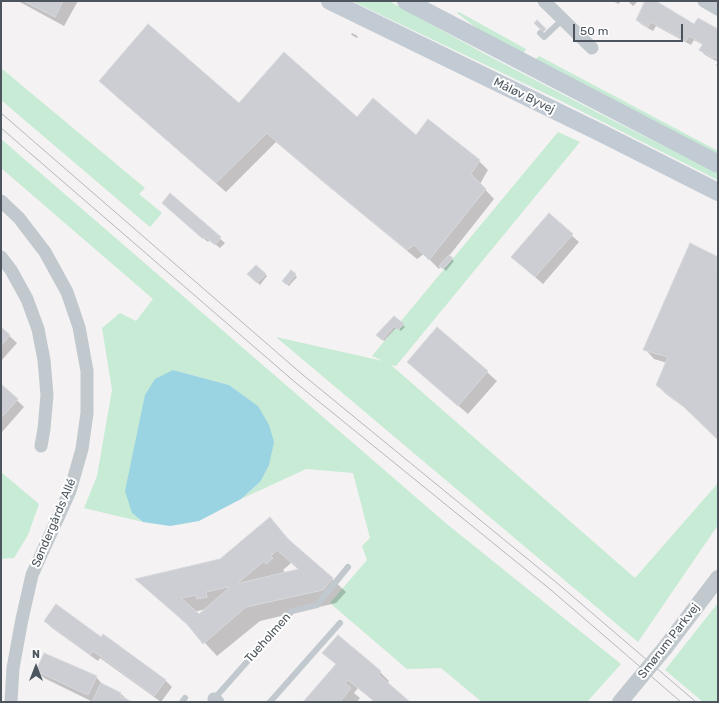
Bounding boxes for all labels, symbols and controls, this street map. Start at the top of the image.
scale bar [575,16,685,42]
text: 50 m [580,24,608,38]
street label: Måløv Byvej [491,75,557,117]
street label: Søndergårds Allé [29,476,79,570]
street label: Smørum Parkvej [635,600,703,682]
street label: Tueholmen [242,610,294,666]
north arrow [16,647,56,687]
text: N [32,648,40,661]

